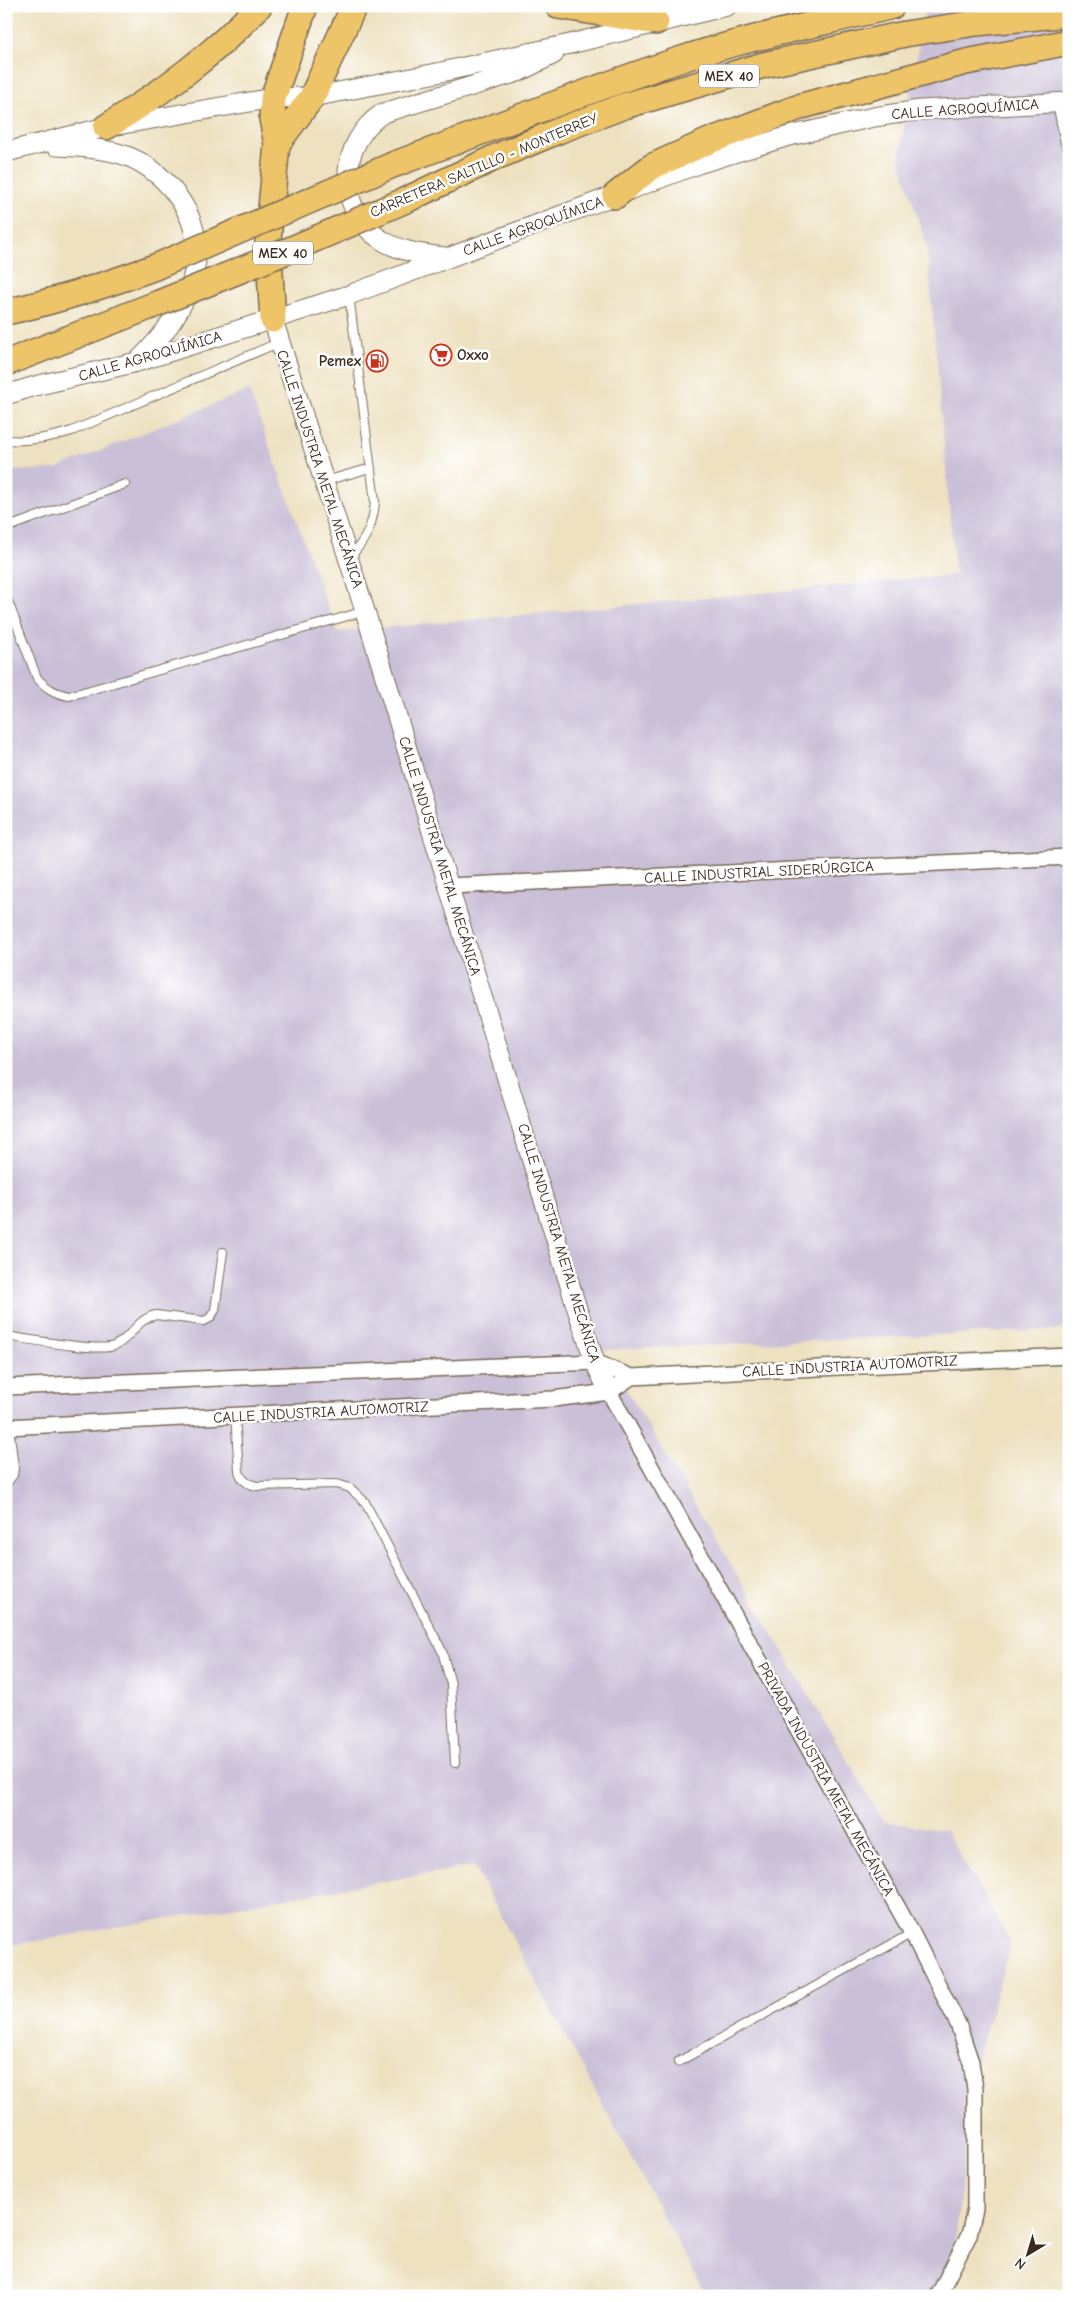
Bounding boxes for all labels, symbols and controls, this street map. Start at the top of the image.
road number: MEX 40 [699,64,759,88]
street label: CALLE AGROQUÍMICA [891,94,1040,123]
street label: CARRETERA SALTILLO - MONTERREY [367,109,601,221]
street label: CALLE AGROQUÍMICA [460,191,606,260]
road number: MEX 40 [253,242,313,264]
street label: CALLE AGROQUÍMICA [76,326,224,385]
supermarket icon: Oxxo [429,343,453,367]
place label: Oxxo [457,346,489,364]
street label: CALLE INDUSTRIA METAL MECÁNICA [273,347,368,591]
fuel station icon: Pemex [365,349,389,373]
place label: Pemex [319,352,362,370]
street label: CALLE INDUSTRIA METAL MECÁNICA [395,734,486,978]
street label: CALLE INDUSTRIAL SIDERÚRGICA [644,856,874,887]
street label: CALLE INDUSTRIA METAL MECÁNICA [514,1121,605,1365]
street label: CALLE INDUSTRIA AUTOMOTRIZ [742,1351,958,1381]
street label: CALLE INDUSTRIA AUTOMOTRIZ [213,1397,429,1427]
street label: PRIVADA INDUSTRIA METAL MECÁNICA [754,1659,899,1899]
north arrow [1002,2230,1052,2280]
text: N [1011,2254,1029,2273]

